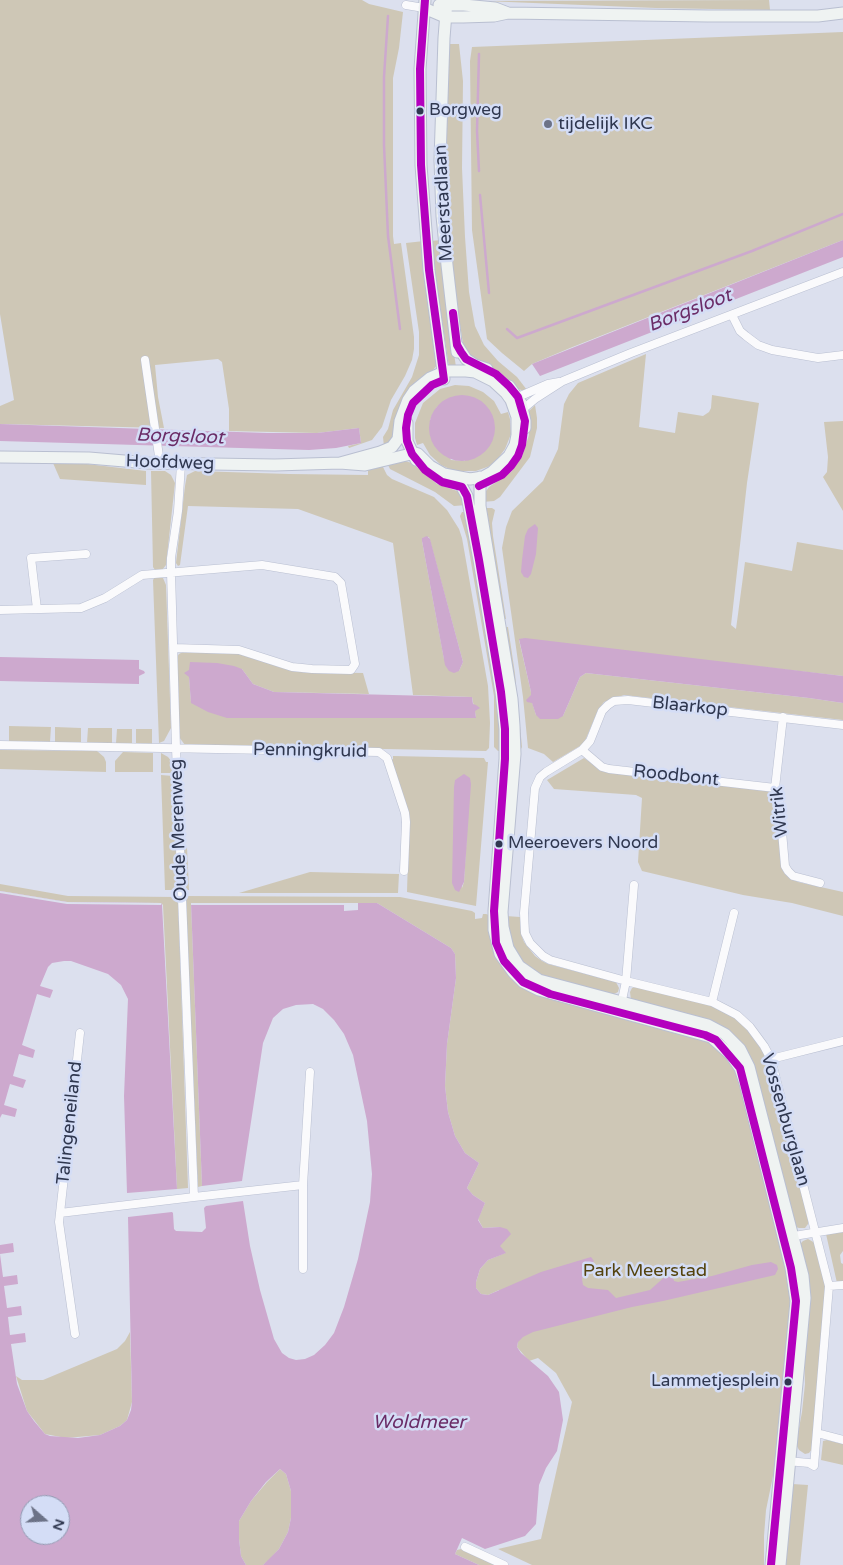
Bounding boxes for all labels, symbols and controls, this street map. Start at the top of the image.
place label: Borgweg [429,101,502,121]
marker: Borgweg [415,106,425,116]
place label: tijdelijk IKC [558,113,653,135]
marker: tijdelijk IKC [542,118,554,130]
street label: Meerstadlaan [430,144,458,262]
water label: Borgsloot [645,285,735,337]
water label: Borgsloot [136,424,224,450]
street label: Hoofdweg [125,451,215,475]
street label: Blaarkop [651,692,729,722]
street label: Penningkruid [253,739,367,763]
street label: Oude Merenweg [166,759,192,901]
street label: Roodbont [632,761,720,791]
street label: Witrik [767,786,793,838]
place label: Meeroevers Noord [508,834,658,854]
marker: Meeroevers Noord [494,839,504,849]
street label: Vossenburglaan [756,1051,814,1189]
street label: Talingeneiland [53,1060,87,1186]
park label: Park Meerstad [583,1260,707,1282]
place label: Lammetjesplein [651,1372,779,1392]
marker: Lammetjesplein [783,1377,793,1387]
water label: Woldmeer [373,1412,465,1434]
north arrow [20,1495,70,1545]
text: N [49,1517,69,1533]

